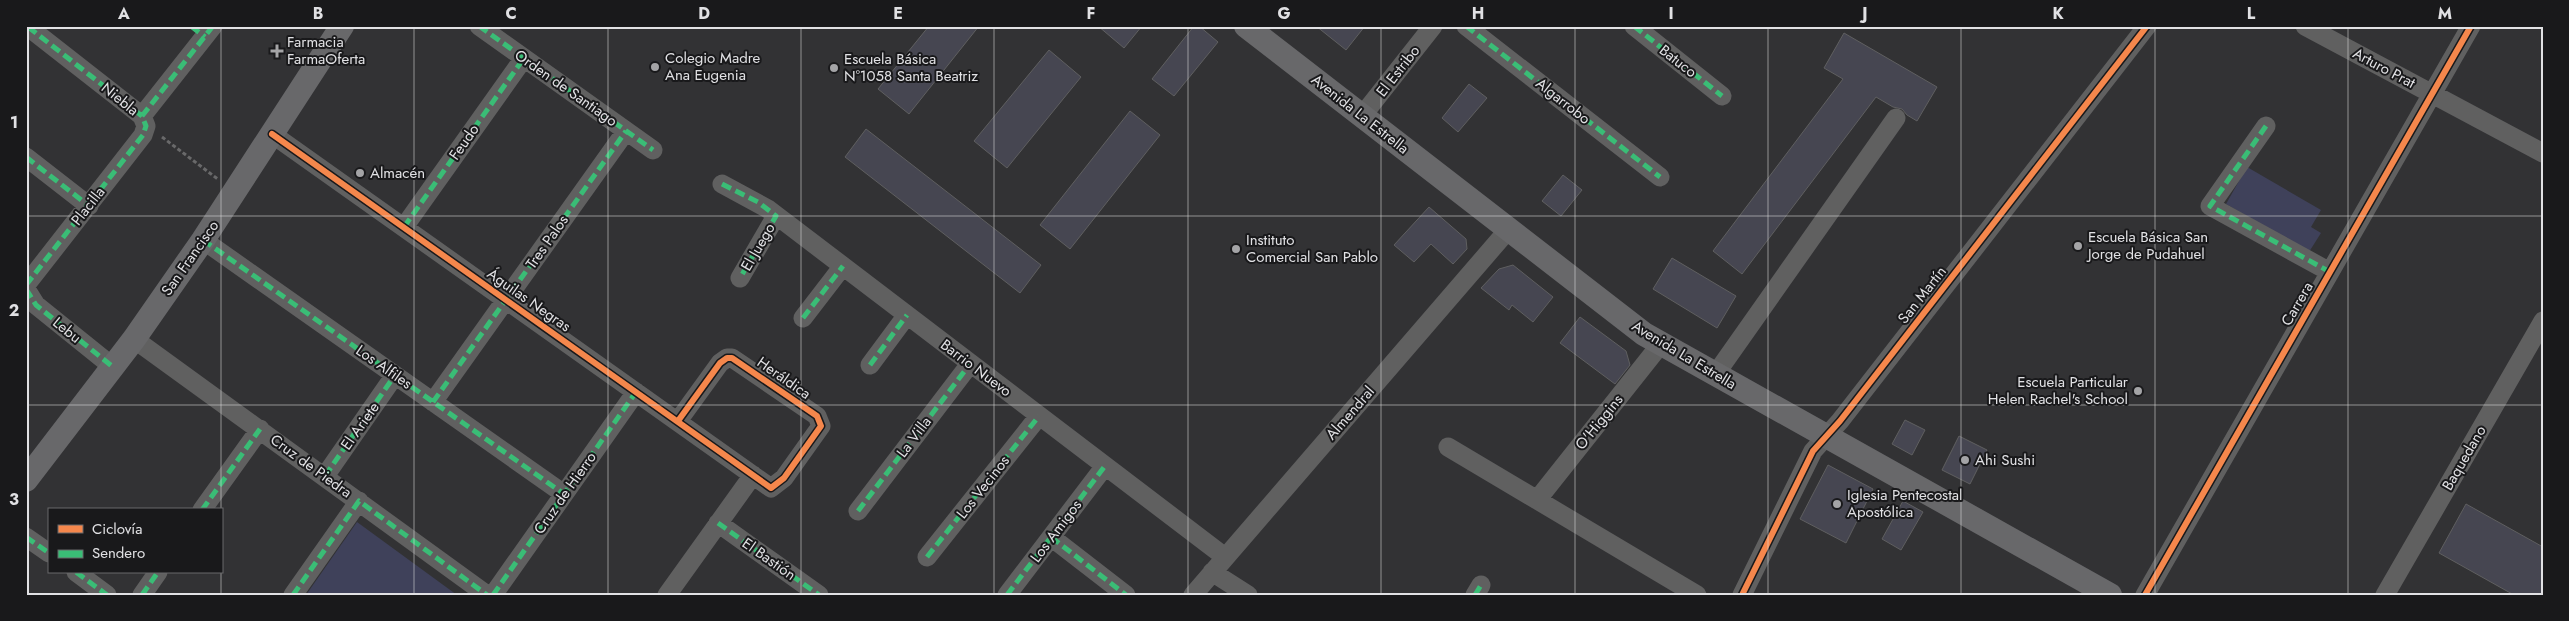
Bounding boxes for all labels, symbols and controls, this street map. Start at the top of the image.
text: A [117,2,130,25]
text: B [313,2,323,25]
text: C [505,2,517,25]
text: D [698,2,710,25]
text: E [893,2,903,25]
text: F [1087,2,1095,25]
text: G [1277,2,1291,25]
text: H [1472,2,1484,25]
text: I [1668,2,1674,25]
text: J [1859,2,1868,25]
text: K [2052,2,2064,25]
text: L [2247,2,2256,25]
text: M [2438,2,2452,25]
place label: Farmacia FarmaOferta [287,31,365,70]
street label: Batuco [1655,39,1701,83]
street label: El Estribo [1371,41,1425,101]
street label: Arturo Prat [2349,42,2420,94]
street label: Orden de Santiago [510,44,622,132]
marker: Farmacia FarmaOferta [271,45,283,57]
place label: Colegio Madre Ana Eugenia [665,47,761,86]
place label: Escuela Básica N°1058 Santa Beatriz [844,48,978,87]
marker: Colegio Madre Ana Eugenia [649,61,661,73]
marker: Escuela Básica N°1058 Santa Beatriz [828,62,840,74]
street label: Avenida La Estrella [1307,69,1413,159]
street label: Algarrobo [1531,73,1595,129]
street label: Niebla [97,77,143,121]
text: 1 [10,111,18,134]
street label: Feudo [444,120,484,164]
place label: Almacén [370,162,425,184]
marker: Almacén [354,167,366,179]
street label: Placilla [66,182,110,230]
street label: Tres Palos [520,210,574,274]
street label: San Francisco [156,216,224,300]
street label: El Juego [735,219,781,275]
place label: Escuela Básica San Jorge de Pudahuel [2086,226,2208,265]
place label: Instituto Comercial San Pablo [1246,229,1378,268]
marker: Escuela Básica San Jorge de Pudahuel [2072,240,2084,252]
marker: Instituto Comercial San Pablo [1230,243,1242,255]
street label: San Martín [1892,262,1952,328]
street label: Águilas Negras [483,263,575,337]
street label: Carrera [2276,278,2318,330]
text: 2 [9,299,19,322]
street label: Lebu [48,312,86,348]
street label: Avenida La Estrella [1628,315,1740,395]
street label: Barrio Nuevo [936,334,1016,402]
street label: Los Alfiles [351,340,417,394]
street label: Heráldica [753,351,815,405]
place label: Escuela Particular Helen Rachel's School [1988,371,2129,410]
street label: Almendral [1320,381,1380,445]
marker: Escuela Particular Helen Rachel's School [2132,385,2144,397]
street label: O'Higgins [1570,390,1628,454]
street label: El Ariete [335,397,385,455]
street label: La Villa [891,412,937,462]
street label: Baquedano [2437,422,2491,494]
street label: Cruz de Piedra [266,429,356,503]
street label: Cruz de Hierro [528,447,602,539]
place label: Ahi Sushi [1975,449,2035,471]
street label: Los Vecinos [951,451,1015,523]
marker: Ahi Sushi [1959,454,1971,466]
place label: Iglesia Pentecostal Apostólica [1847,484,1962,523]
text: 3 [9,488,19,511]
street label: Los Amigos [1025,495,1087,567]
marker: Iglesia Pentecostal Apostólica [1831,498,1843,510]
legend [48,508,222,574]
text: Ciclovía [92,518,142,540]
street label: El Bastión [738,532,800,586]
text: Sendero [92,542,145,564]

